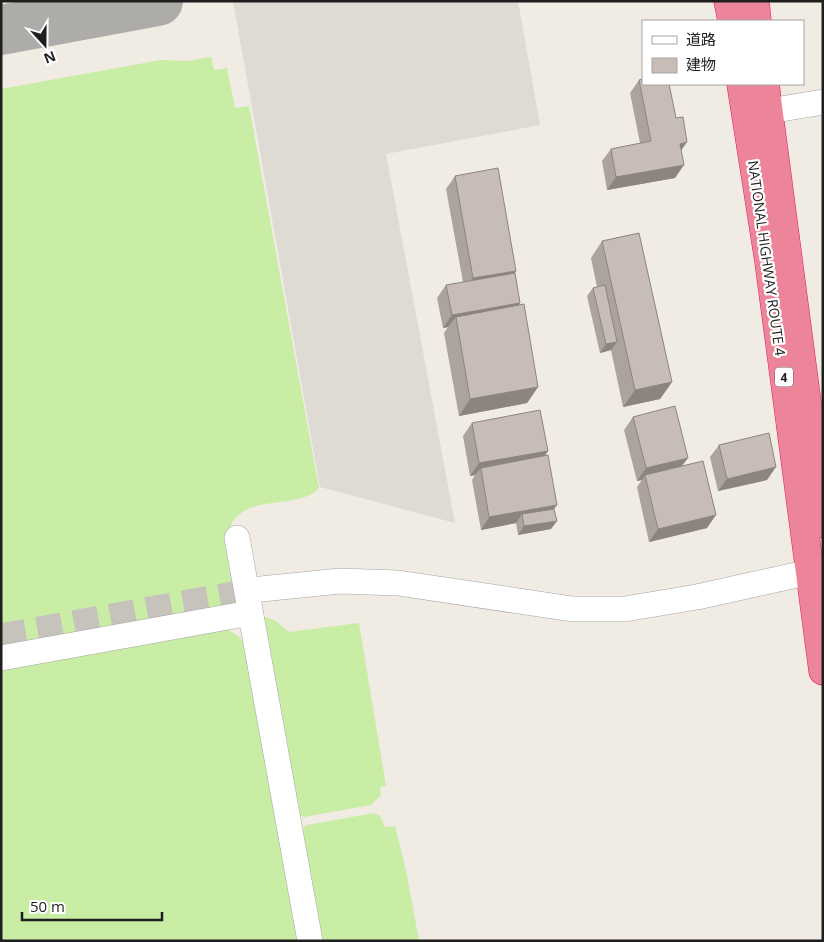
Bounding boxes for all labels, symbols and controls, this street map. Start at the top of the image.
north arrow [20,20,70,70]
legend [642,20,804,85]
text: 道路 [686,29,716,49]
text: N [41,47,59,69]
text: 建物 [686,54,716,74]
street label: NATIONAL HIGHWAY ROUTE 4 [744,159,790,357]
road number: 4 [775,368,793,387]
scale bar [22,890,162,922]
text: 50 m [30,896,65,916]

